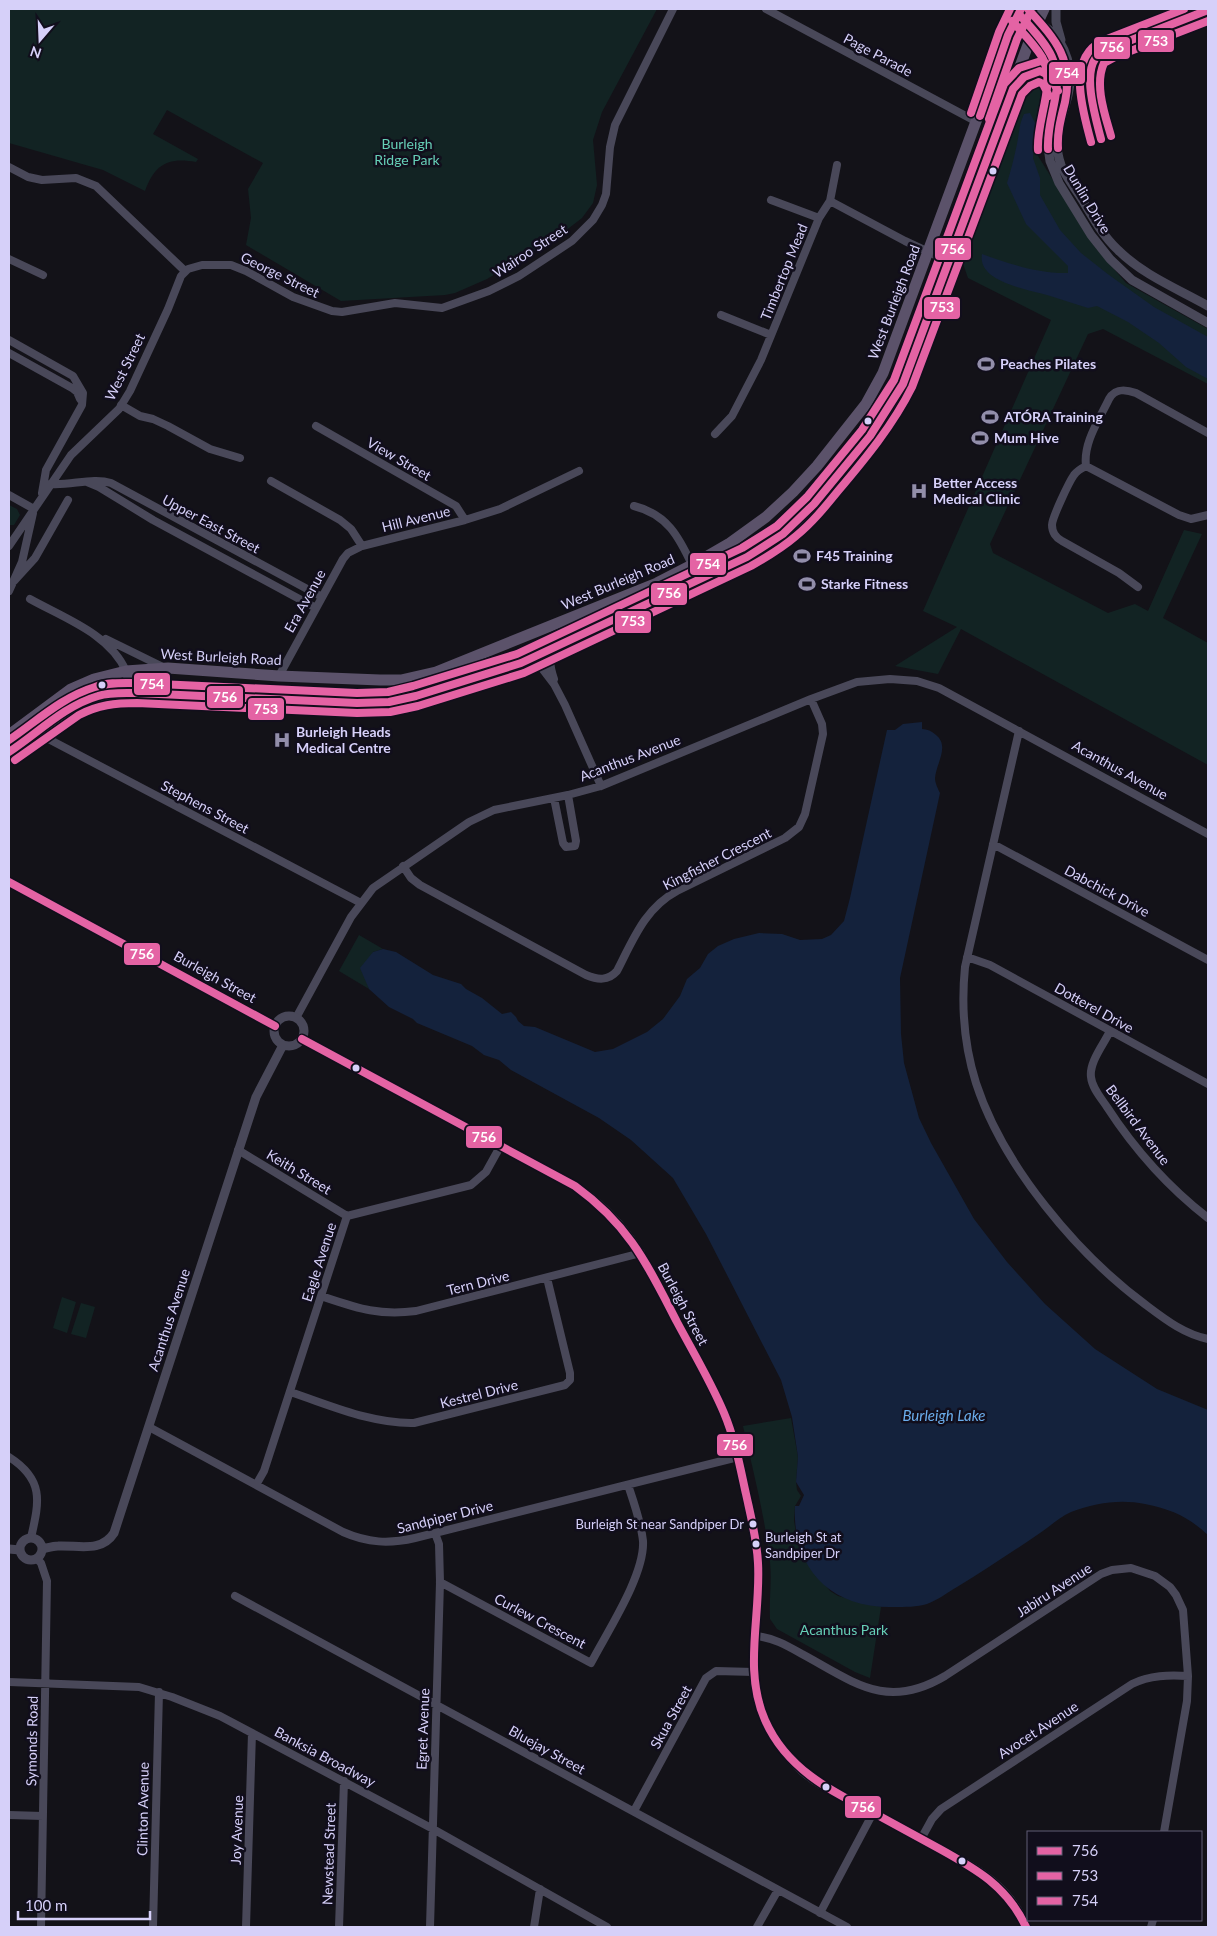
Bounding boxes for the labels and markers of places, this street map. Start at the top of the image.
unlabelled marker [988,166,998,176]
sports icon: Peaches Pilates [976,354,996,374]
place label: Peaches Pilates [1000,355,1096,372]
sports icon: ATÓRA Training [980,407,1000,427]
place label: ATÓRA Training [1003,408,1103,425]
unlabelled marker [863,416,873,426]
sports icon: Mum Hive [970,428,990,448]
place label: Mum Hive [994,429,1060,446]
place label: Better Access Medical Clinic [933,474,1020,507]
hospital icon: Better Access Medical Clinic [909,481,929,501]
sports icon: F45 Training [792,546,812,566]
place label: F45 Training [816,547,893,564]
sports icon: Starke Fitness [797,574,817,594]
place label: Starke Fitness [821,575,908,592]
unlabelled marker [97,680,107,690]
place label: Burleigh Heads Medical Centre [296,723,391,756]
hospital icon: Burleigh Heads Medical Centre [272,730,292,750]
unlabelled marker [351,1063,361,1073]
place label: Burleigh St near Sandpiper Dr [575,1516,744,1532]
marker: Burleigh St near Sandpiper Dr [748,1519,758,1529]
place label: Burleigh St at Sandpiper Dr [765,1529,842,1561]
marker: Burleigh St at Sandpiper Dr [751,1539,761,1549]
unlabelled marker [821,1782,831,1792]
unlabelled marker [957,1856,967,1866]

